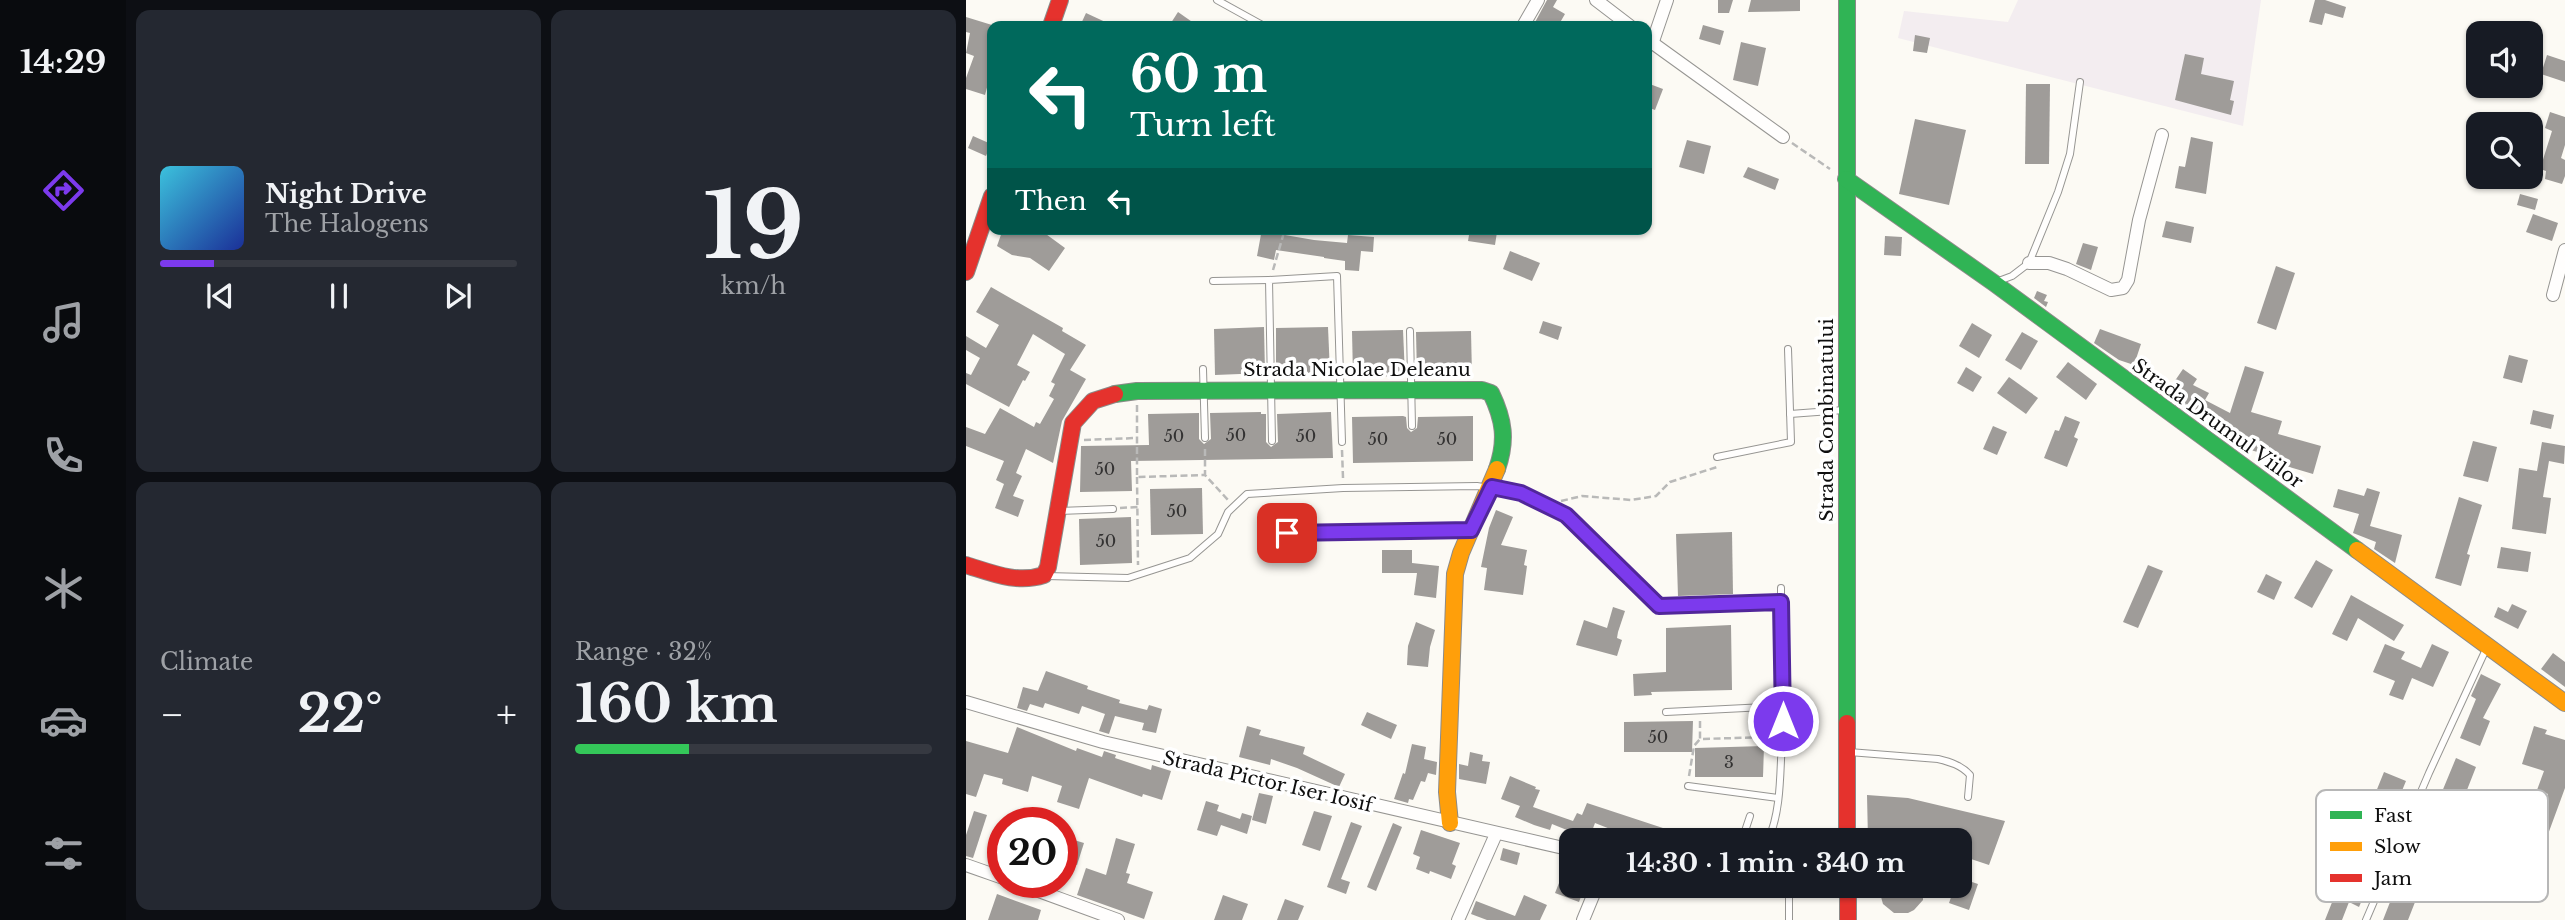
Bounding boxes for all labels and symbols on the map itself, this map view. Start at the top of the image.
street label: Strada Combinatului [1815,318,1838,522]
street label: Strada Drumul Viilor [2128,354,2308,493]
street label: Strada Nicolae Deleanu [1243,358,1471,381]
house number: 50 [1226,425,1246,445]
house number: 50 [1164,426,1184,446]
house number: 50 [1296,426,1316,446]
house number: 50 [1368,429,1388,449]
house number: 50 [1437,429,1457,449]
house number: 50 [1095,459,1115,479]
house number: 50 [1167,501,1187,521]
pin [1257,503,1317,563]
house number: 50 [1096,531,1116,551]
position arrow [1746,684,1820,758]
house number: 50 [1648,727,1668,747]
street label: Strada Pictor Iser Iosif [1161,746,1377,817]
house number: 3 [1724,752,1734,772]
legend [2316,790,2548,902]
text: Fast [2374,804,2413,827]
speed limit sign: 20 [987,807,1078,898]
text: Slow [2374,835,2421,858]
text: Jam [2371,867,2412,890]

